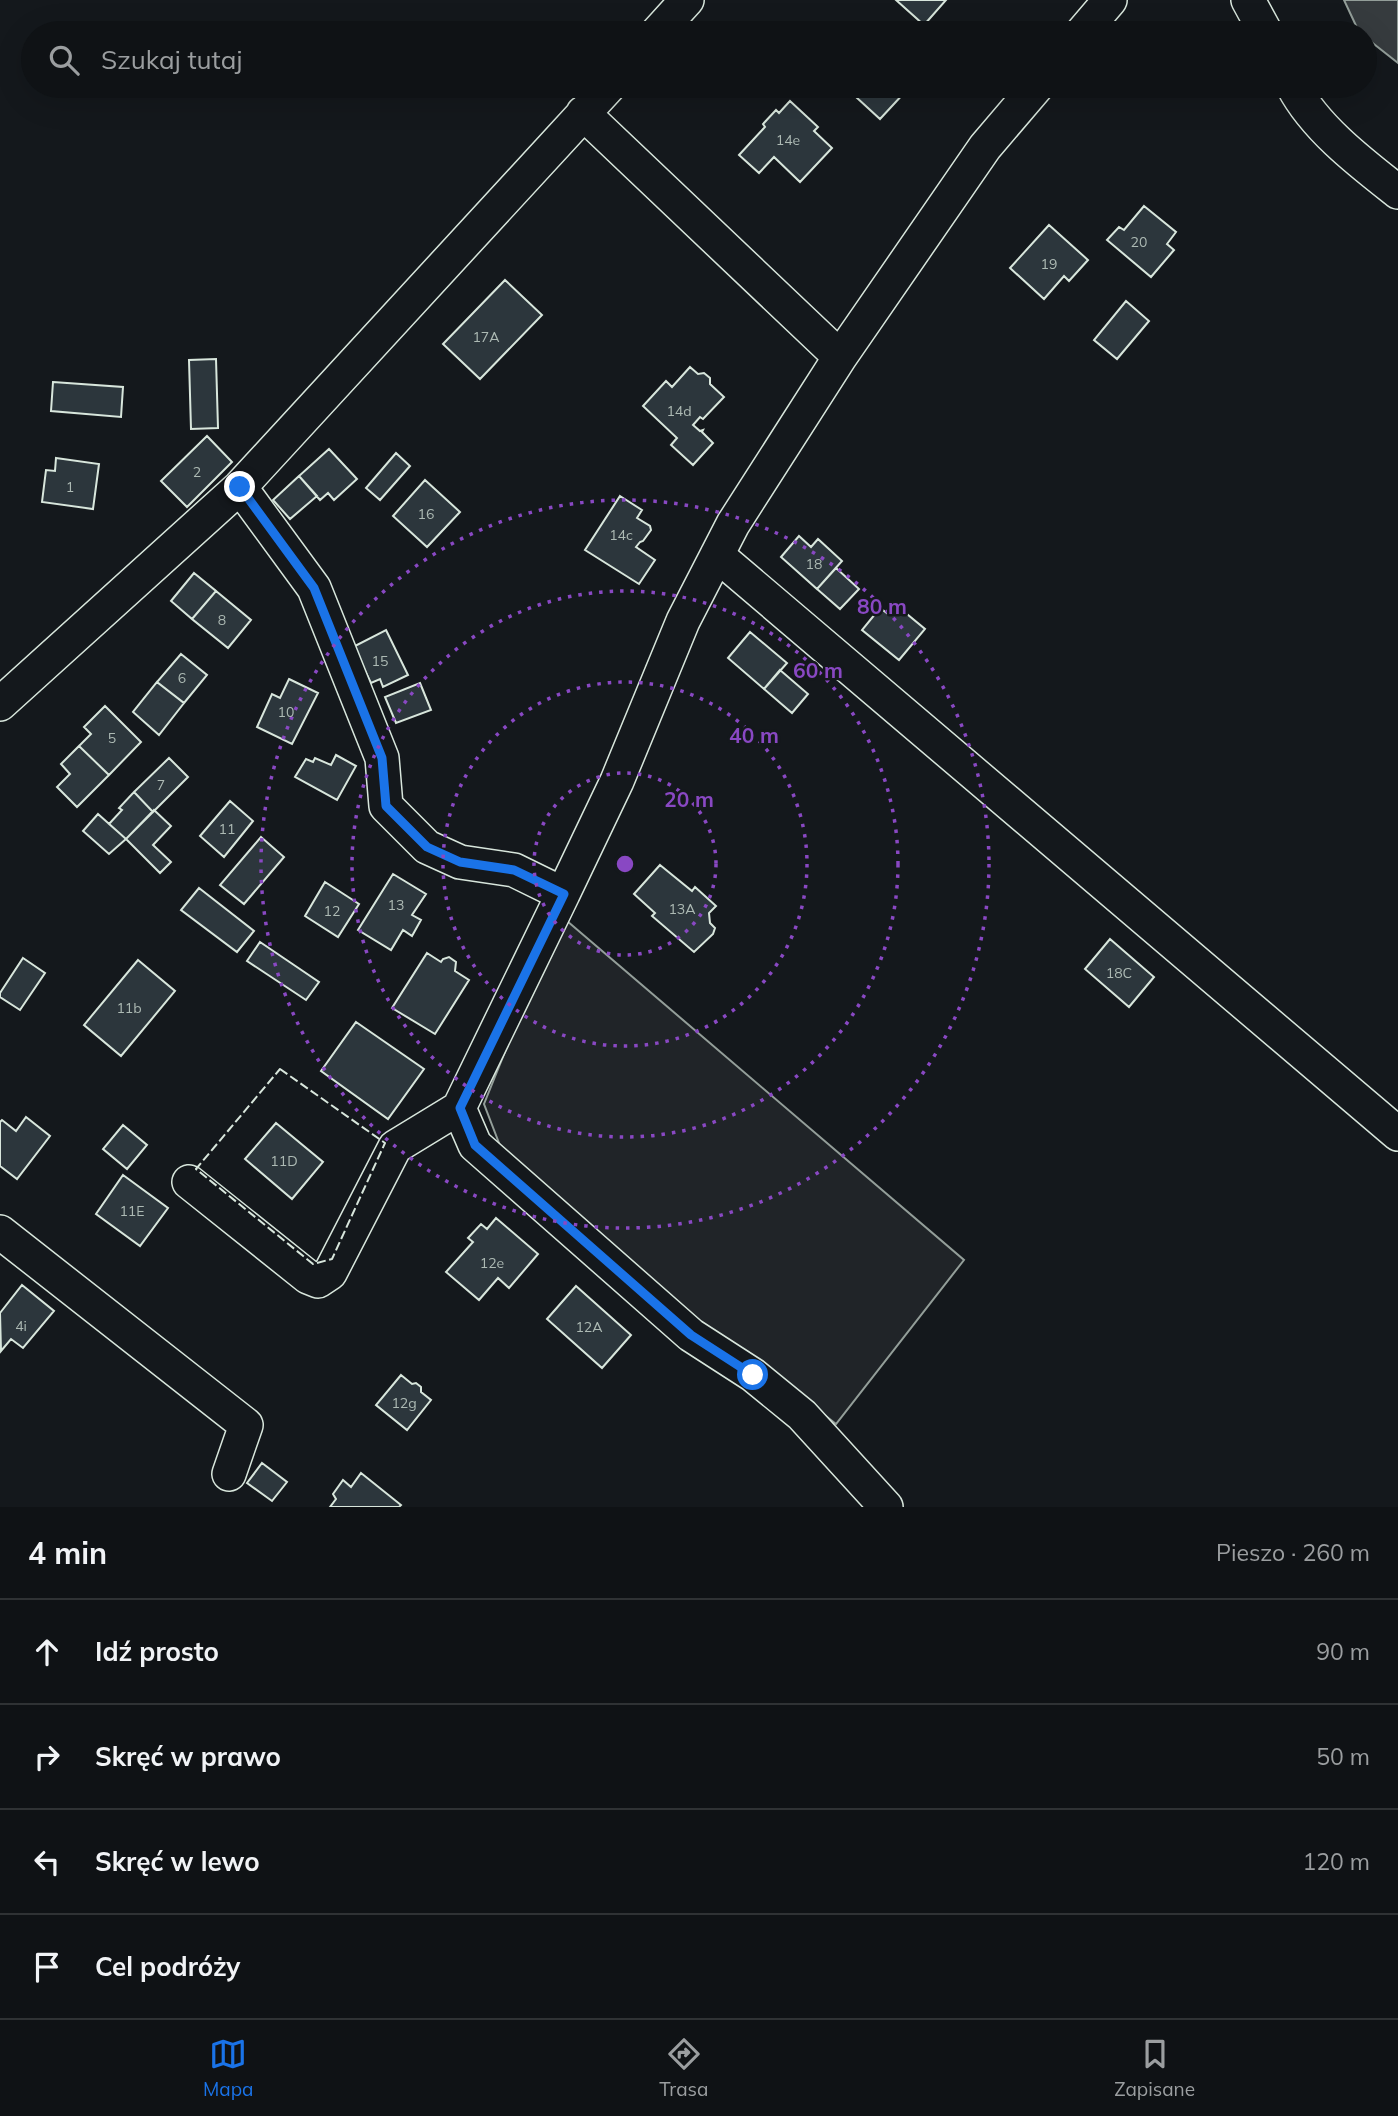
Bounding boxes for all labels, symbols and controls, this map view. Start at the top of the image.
search box [21,21,1377,98]
icon: search [45,41,83,79]
text: Szukaj tutaj [101,43,243,76]
house number: 14e [776,131,800,149]
house number: 20 [1131,233,1147,251]
house number: 19 [1041,255,1057,273]
house number: 17A [472,328,500,346]
house number: 14d [666,402,692,420]
house number: 2 [193,463,201,481]
route end [224,471,255,502]
house number: 1 [66,478,74,496]
house number: 16 [418,505,434,523]
house number: 14c [609,526,633,544]
house number: 18 [806,555,822,573]
text: 80 m [857,593,907,619]
house number: 8 [218,611,226,629]
house number: 15 [372,652,388,670]
text: 60 m [793,657,843,683]
house number: 6 [178,669,186,687]
house number: 10 [278,703,294,721]
text: 40 m [729,722,779,748]
house number: 5 [108,729,116,747]
house number: 7 [157,776,165,794]
text: 20 m [664,786,714,812]
house number: 11 [219,820,235,838]
centre of rings [613,852,637,876]
house number: 13 [388,896,404,914]
house number: 13A [668,900,696,918]
house number: 12 [324,902,340,920]
house number: 18C [1106,964,1132,982]
house number: 11b [116,999,142,1017]
house number: 11D [270,1152,298,1170]
house number: 11E [119,1202,145,1220]
house number: 12e [480,1254,504,1272]
house number: 4i [15,1317,27,1335]
house number: 12A [575,1318,603,1336]
route start [737,1359,768,1390]
house number: 12g [391,1394,417,1412]
text: 4 min [28,1534,107,1572]
text: Pieszo · 260 m [1216,1538,1370,1567]
icon: ahead [28,1633,66,1671]
text: Idź prosto [95,1635,219,1668]
text: 90 m [1316,1637,1370,1666]
icon: right [28,1738,66,1776]
text: Skręć w prawo [95,1740,281,1773]
text: 50 m [1316,1742,1370,1771]
icon: left [28,1843,66,1881]
text: Skręć w lewo [95,1845,260,1878]
text: 120 m [1302,1847,1370,1876]
icon: arrive [28,1948,66,1986]
text: Cel podróży [95,1950,240,1983]
tab: Mapa [203,2035,253,2101]
tab: Trasa [659,2035,708,2101]
tab: Zapisane [1114,2035,1195,2101]

